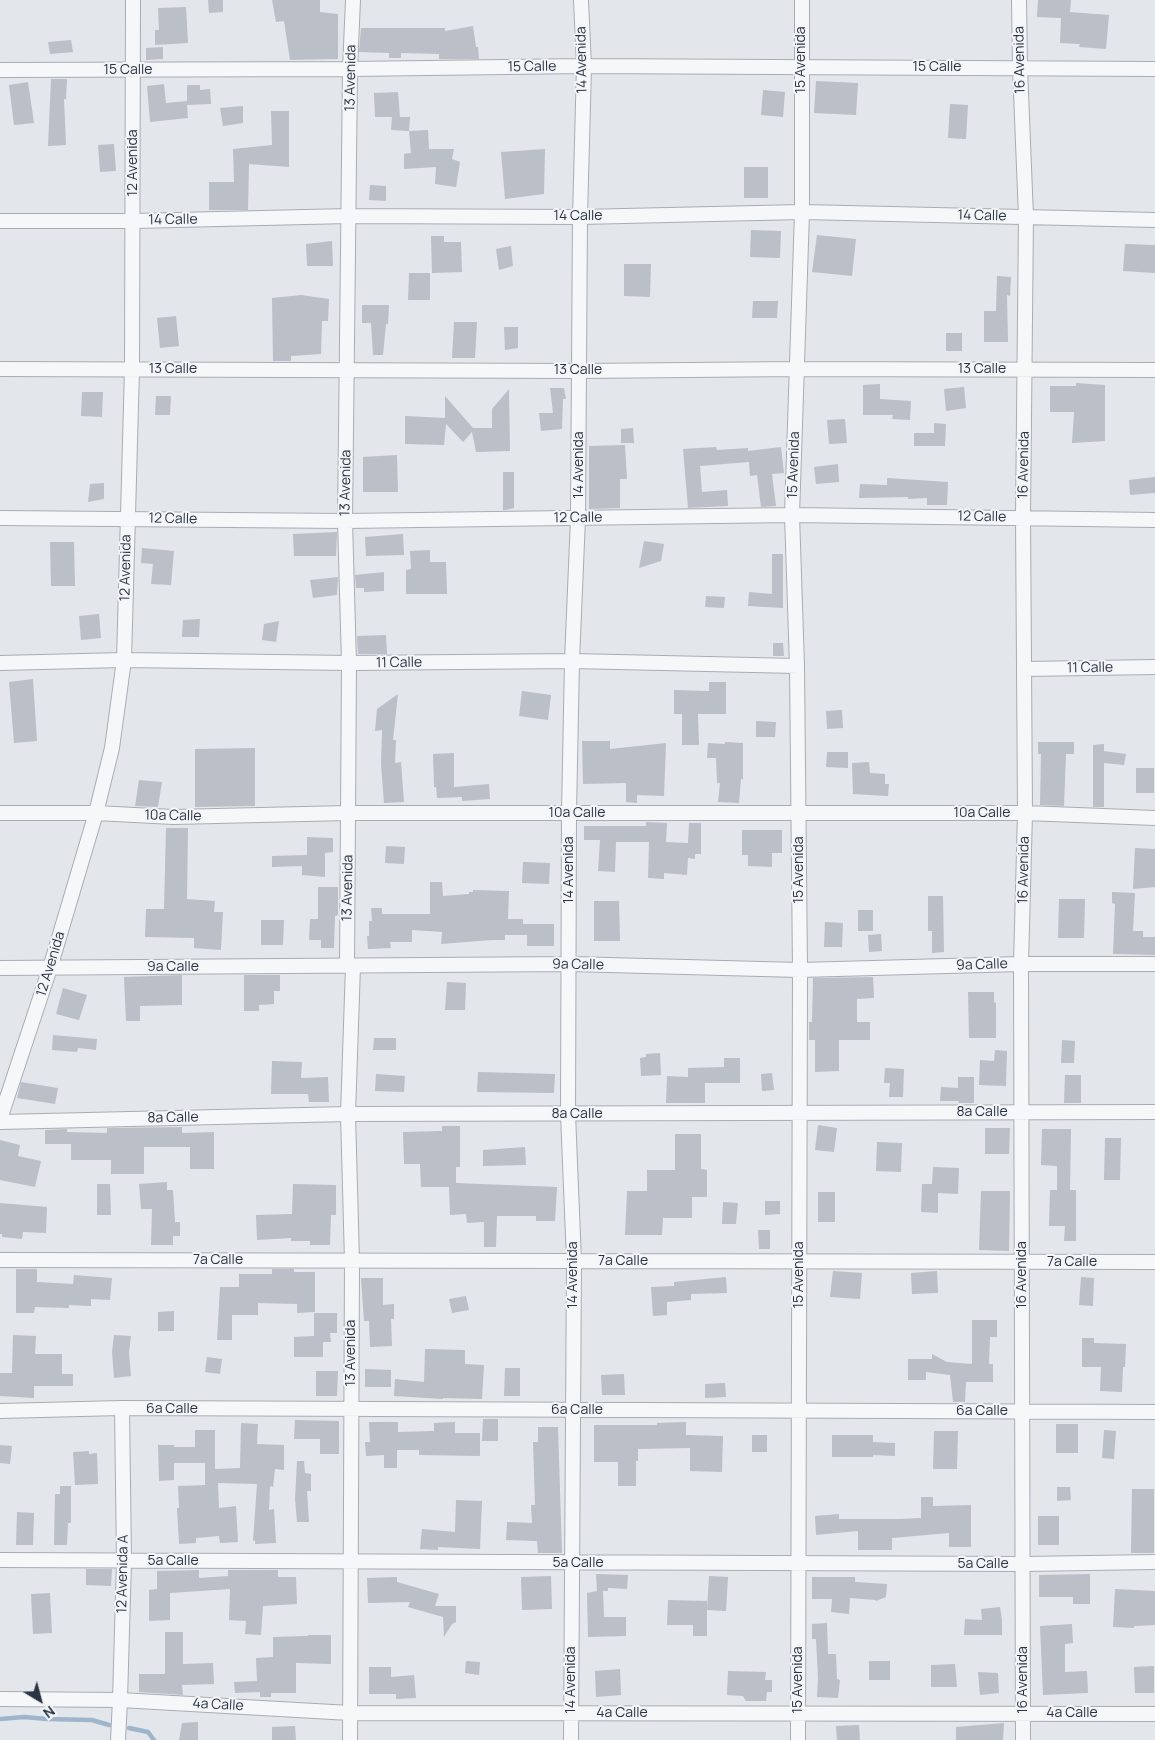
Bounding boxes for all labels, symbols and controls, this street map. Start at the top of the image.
street label: 14 Avenida [573,26,591,94]
street label: 15 Avenida [793,26,809,94]
street label: 16 Avenida [1011,26,1029,94]
street label: 13 Avenida [342,44,360,112]
street label: 15 Calle [507,58,557,76]
street label: 15 Calle [913,59,961,75]
street label: 15 Calle [104,62,152,78]
street label: 12 Avenida [125,129,141,197]
street label: 14 Calle [957,207,1007,225]
street label: 14 Calle [553,208,603,224]
street label: 14 Calle [148,211,198,229]
street label: 13 Calle [149,361,197,377]
street label: 13 Calle [958,361,1006,377]
street label: 13 Calle [554,362,602,378]
street label: 14 Avenida [571,431,587,499]
street label: 15 Avenida [784,431,804,499]
street label: 16 Avenida [1015,431,1033,499]
street label: 13 Avenida [337,449,355,517]
street label: 12 Calle [957,508,1007,526]
street label: 12 Calle [553,509,603,527]
street label: 12 Calle [148,510,198,528]
street label: 12 Avenida [117,534,135,602]
street label: 11 Calle [376,654,422,672]
street label: 11 Calle [1067,659,1113,677]
street label: 10a Calle [548,805,606,821]
street label: 10a Calle [953,805,1011,821]
street label: 10a Calle [144,807,202,825]
street label: 14 Avenida [561,836,577,904]
street label: 15 Avenida [791,836,807,904]
street label: 16 Avenida [1015,836,1033,904]
street label: 13 Avenida [339,854,357,922]
street label: 12 Avenida [33,930,69,998]
street label: 9a Calle [552,956,604,974]
street label: 9a Calle [956,956,1008,974]
street label: 9a Calle [147,959,199,975]
street label: 8a Calle [956,1104,1008,1120]
street label: 8a Calle [551,1106,603,1122]
street label: 8a Calle [147,1109,199,1127]
street label: 14 Avenida [565,1241,581,1309]
street label: 15 Avenida [791,1241,807,1309]
street label: 16 Avenida [1014,1241,1030,1309]
street label: 7a Calle [193,1252,243,1268]
street label: 7a Calle [598,1253,648,1269]
street label: 7a Calle [1047,1254,1097,1270]
street label: 13 Avenida [343,1320,359,1386]
street label: 6a Calle [146,1401,198,1417]
street label: 6a Calle [551,1402,603,1418]
street label: 6a Calle [956,1403,1008,1419]
street label: 12 Avenida A [114,1535,132,1613]
street label: 5a Calle [147,1553,199,1569]
street label: 5a Calle [552,1555,604,1571]
street label: 5a Calle [957,1556,1009,1572]
street label: 14 Avenida [563,1646,579,1714]
street label: 15 Avenida [790,1646,806,1714]
street label: 16 Avenida [1015,1646,1031,1714]
north arrow [15,1675,65,1725]
street label: 4a Calle [192,1695,244,1715]
text: N [40,1702,59,1723]
street label: 4a Calle [596,1705,648,1721]
street label: 4a Calle [1046,1705,1098,1721]

